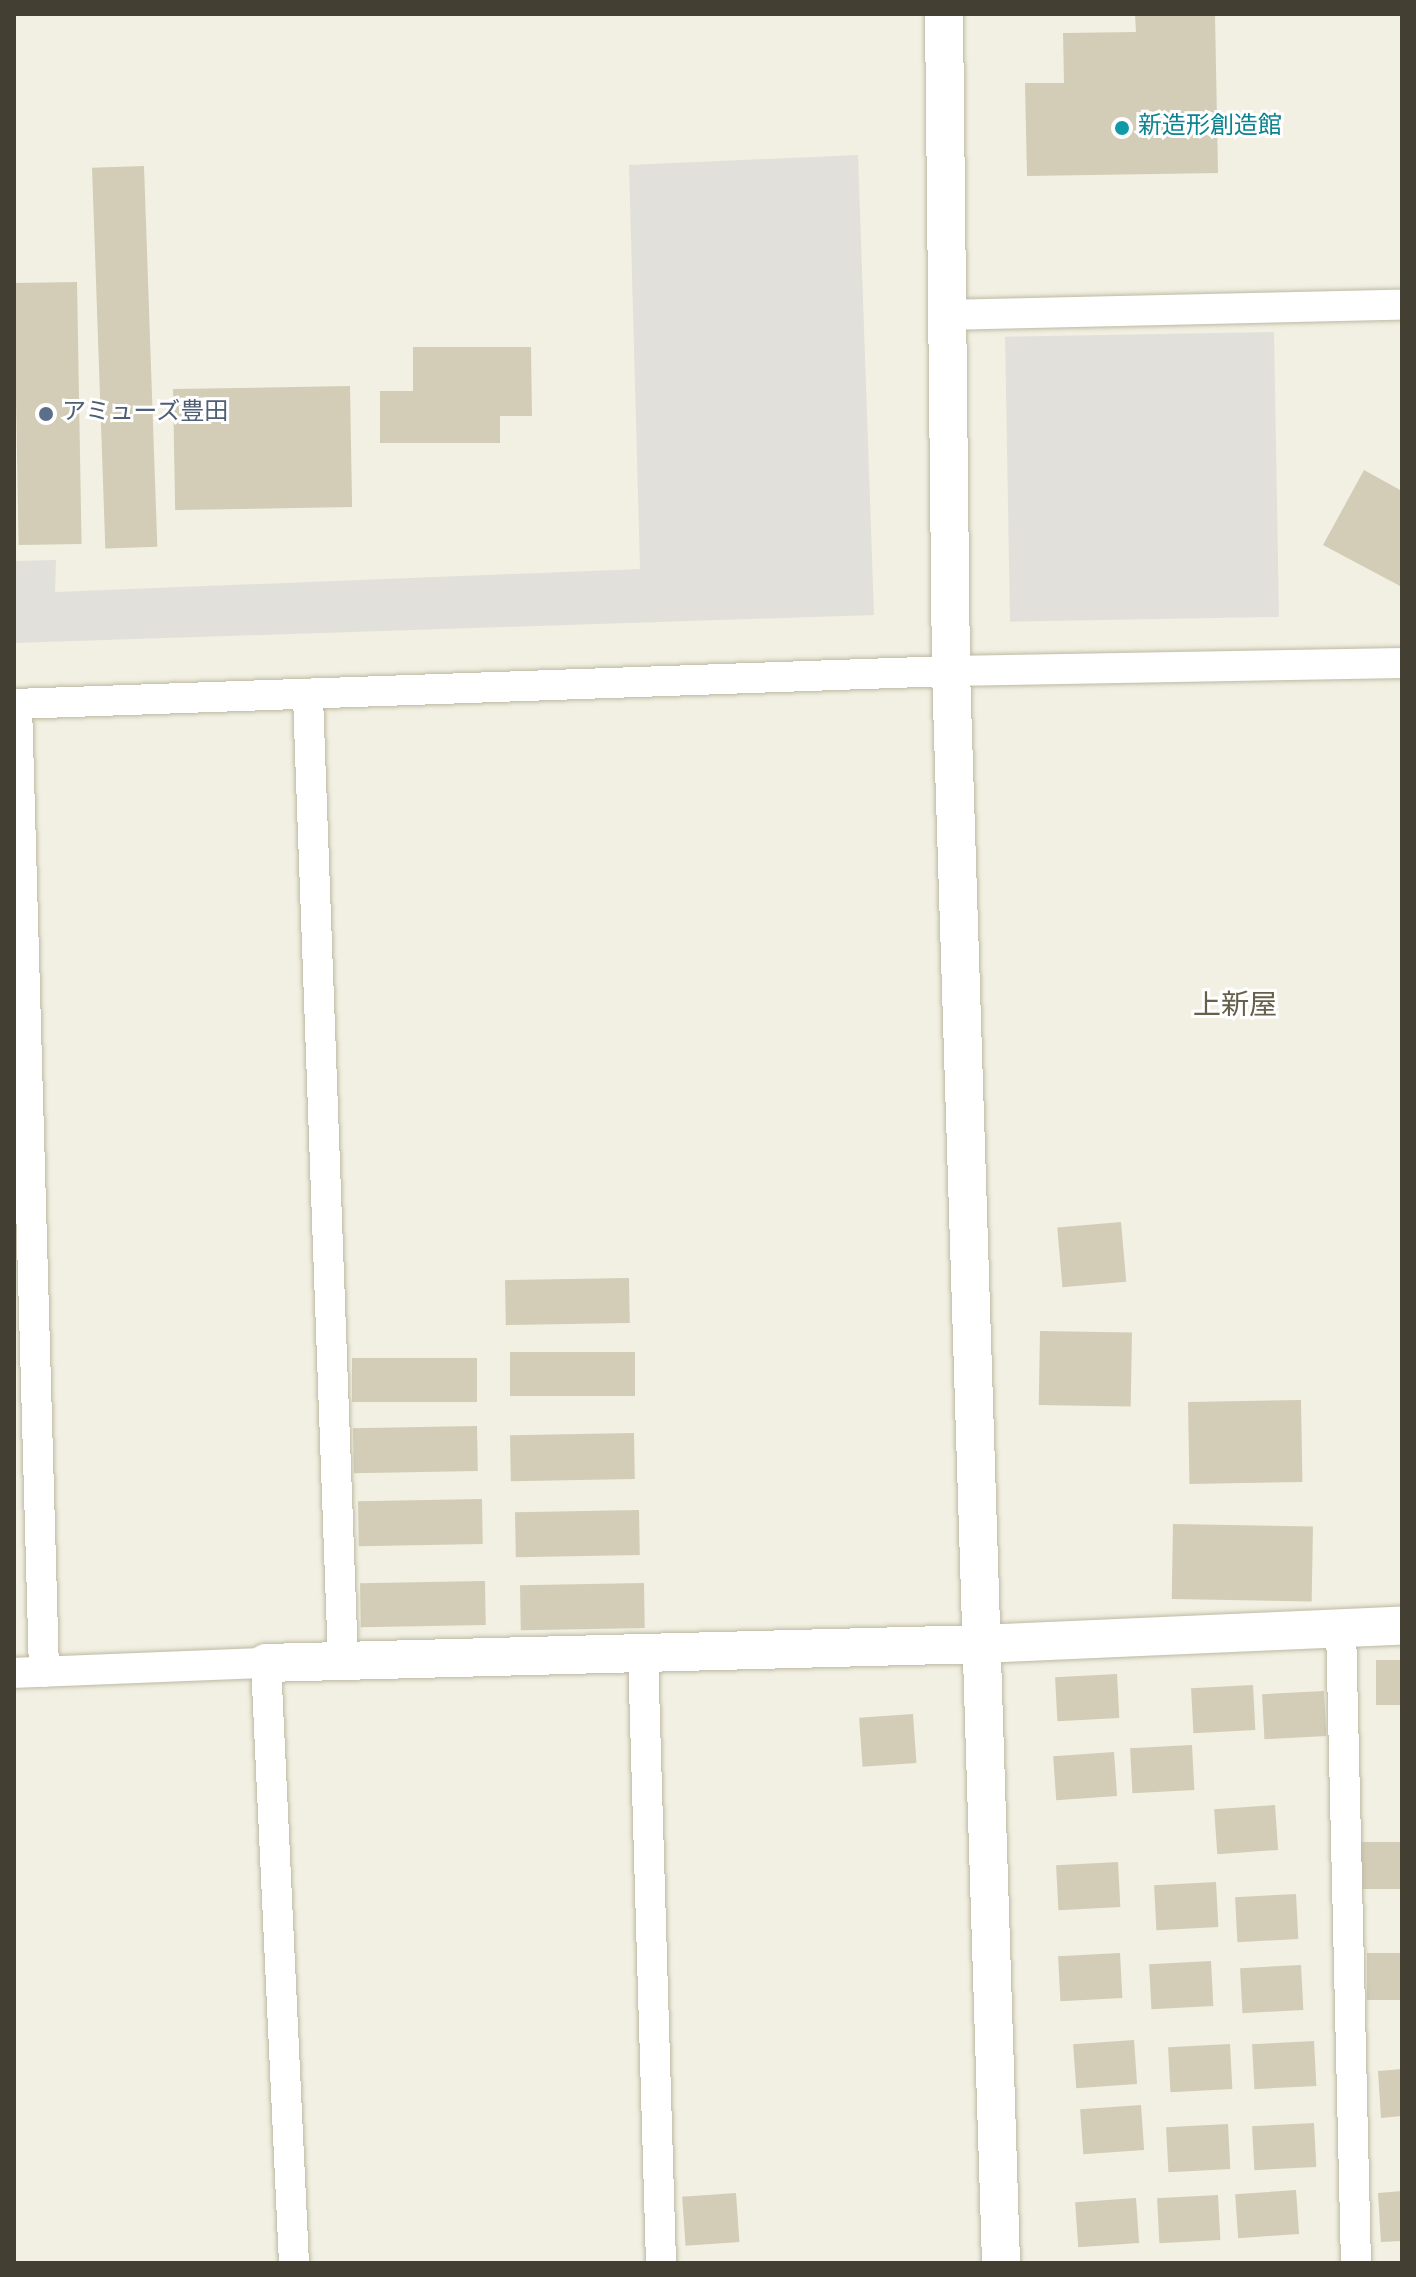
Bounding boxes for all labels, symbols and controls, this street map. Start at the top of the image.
place label: 新造形創造館 [1138,114,1282,142]
marker: 新造形創造館 [1113,119,1131,137]
place label: アミューズ豊田 [62,400,230,428]
marker: アミューズ豊田 [37,405,55,423]
district label: 上新屋 [1193,990,1277,1024]

